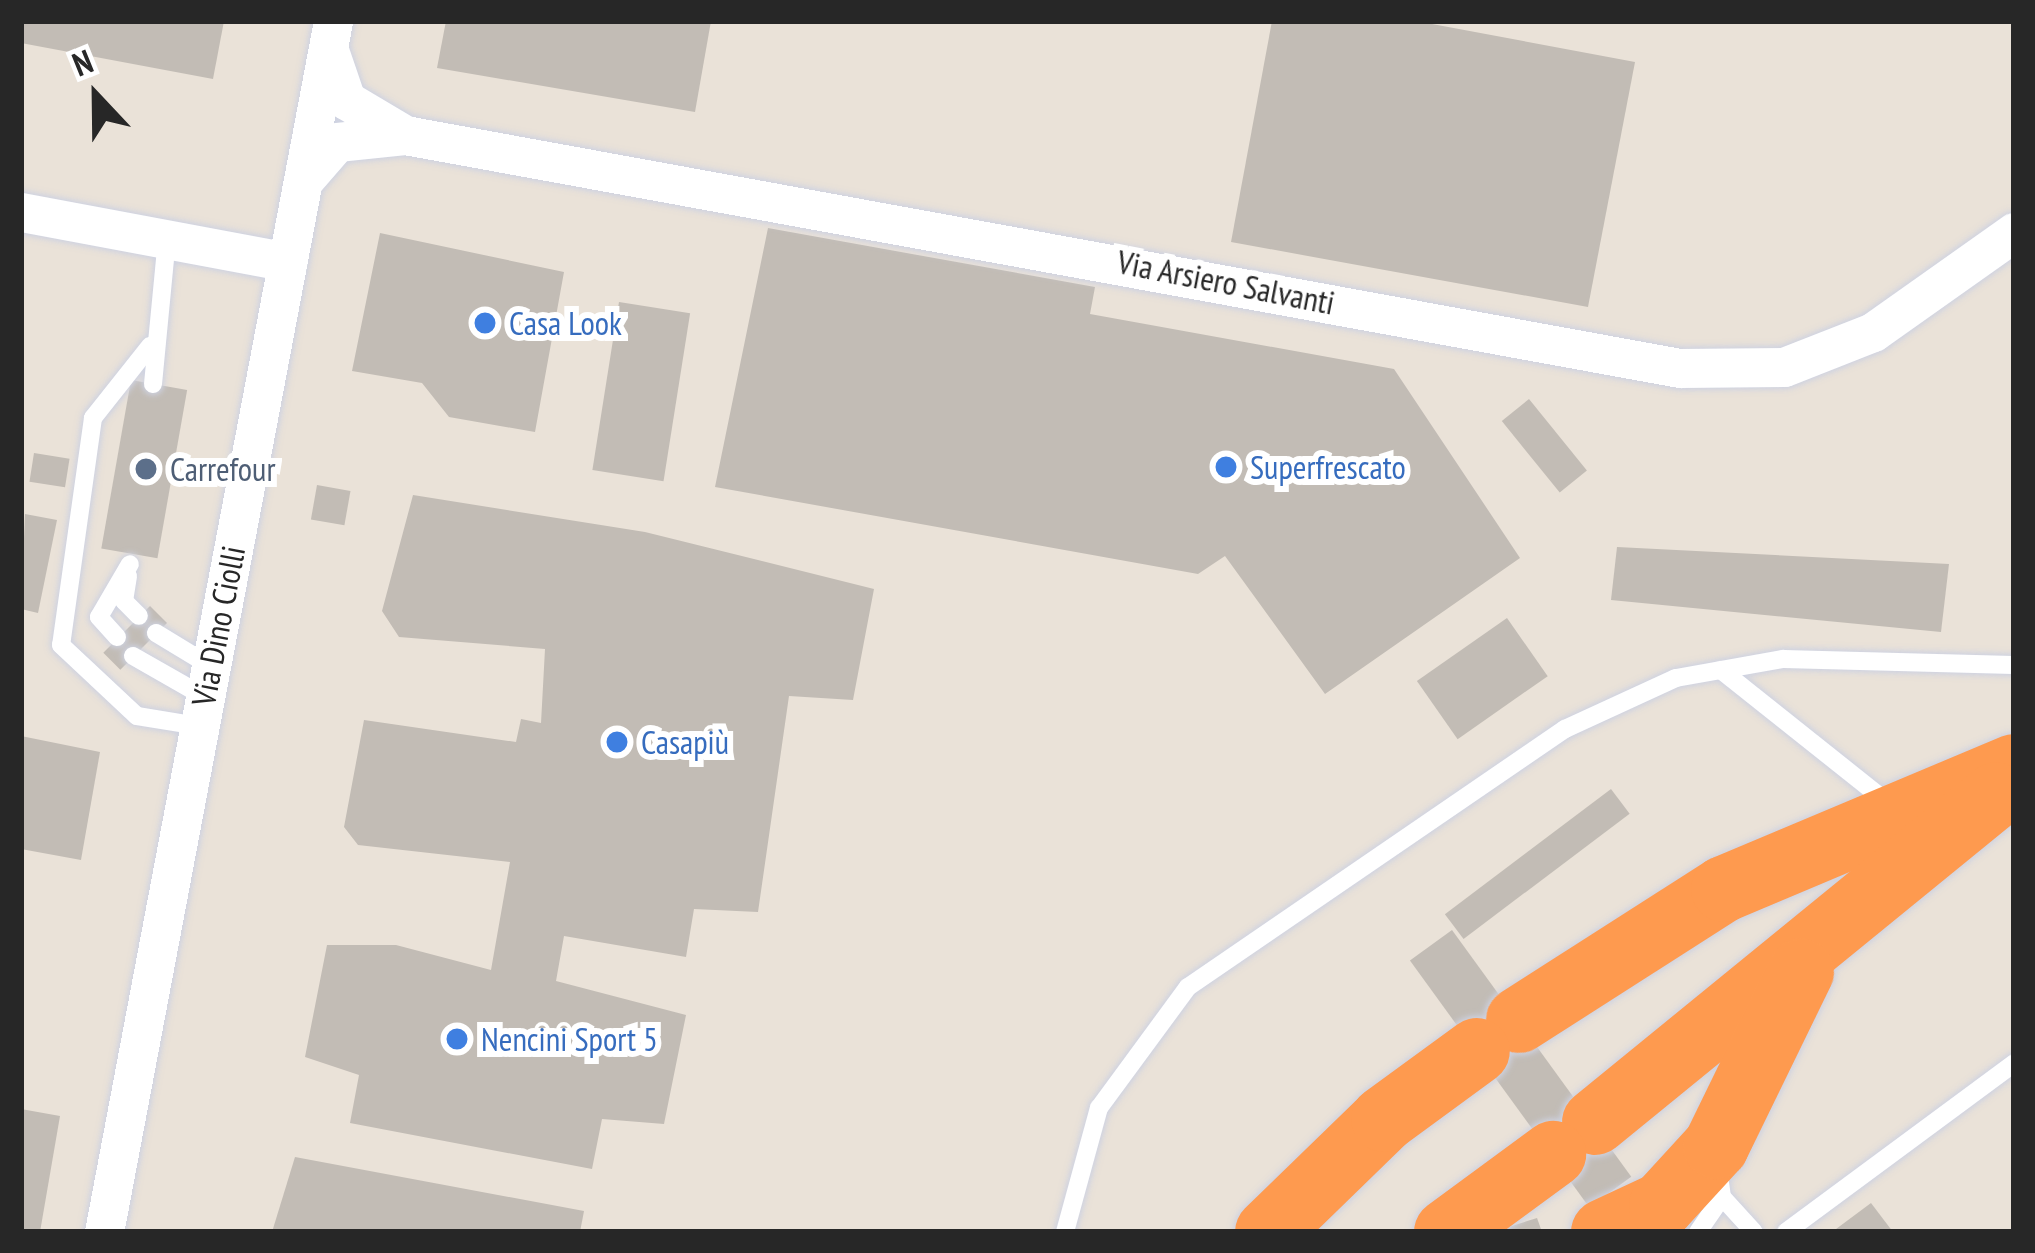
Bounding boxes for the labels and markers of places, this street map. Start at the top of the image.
place label: Casa Look [509,303,622,343]
marker: Casa Look [472,310,498,336]
place label: Superfrescato [1250,447,1406,487]
place label: Carrefour [170,449,275,489]
marker: Superfrescato [1213,454,1239,480]
marker: Carrefour [133,456,159,482]
place label: Casapiù [641,722,729,762]
marker: Casapiù [604,729,630,755]
place label: Nencini Sport 5 [481,1019,658,1059]
marker: Nencini Sport 5 [444,1026,470,1052]

